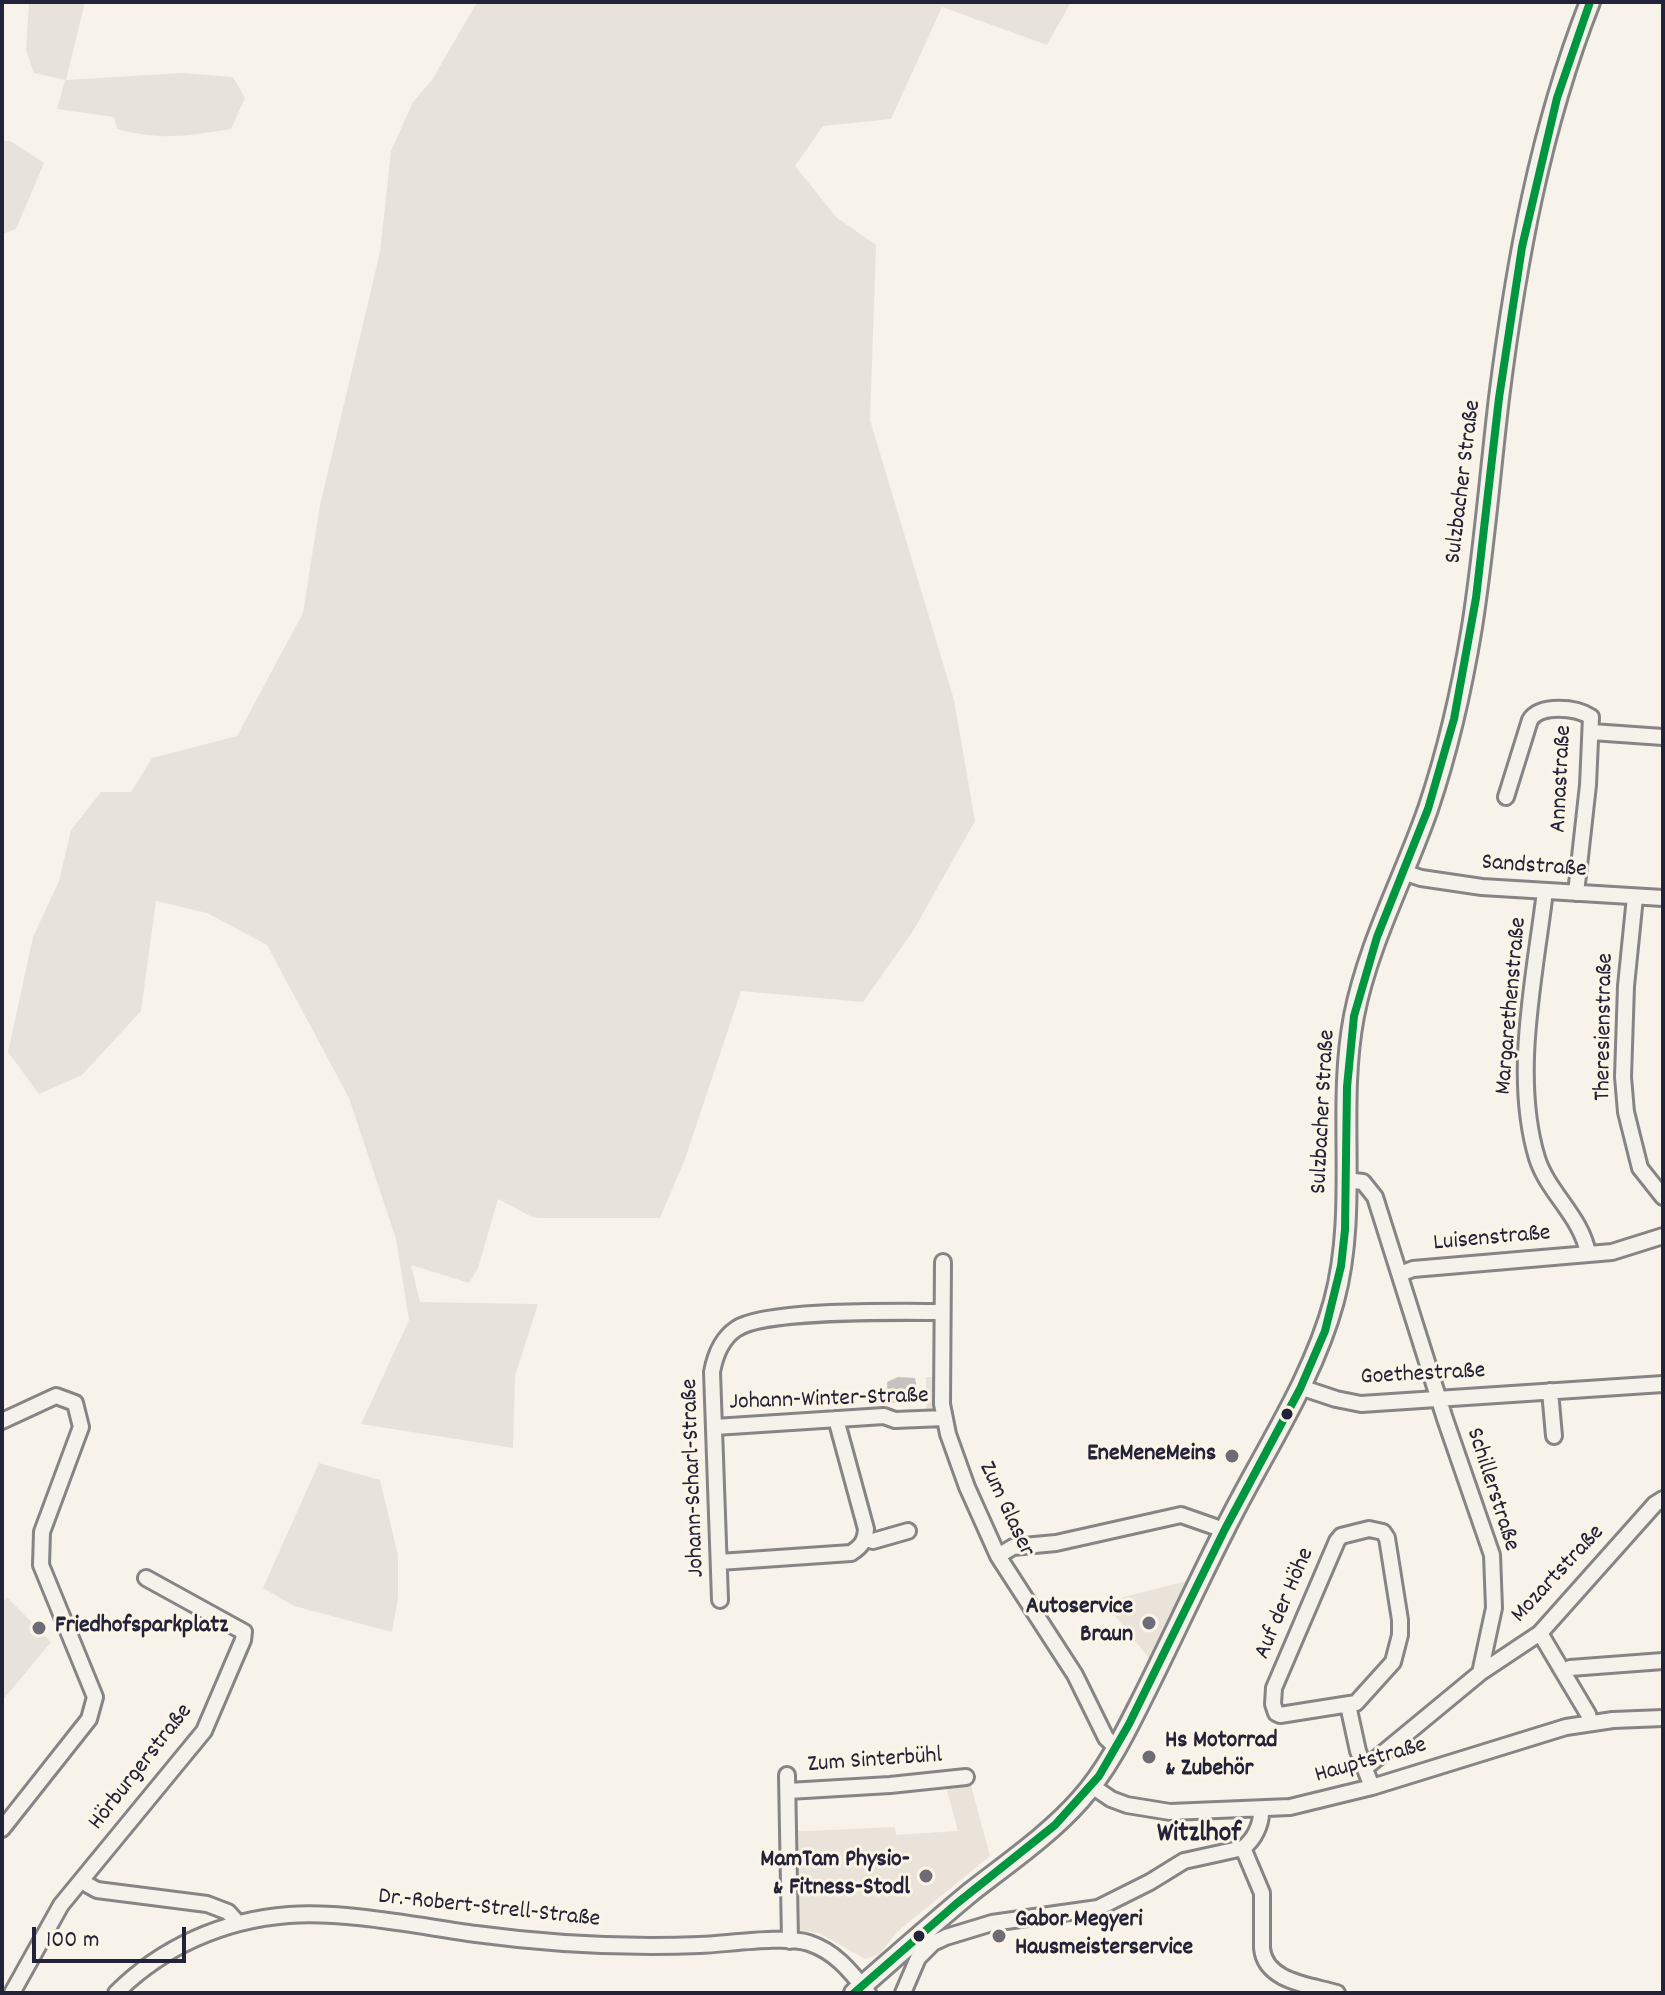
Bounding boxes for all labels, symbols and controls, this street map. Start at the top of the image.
street label: Sulzbacher Straße [1441,399,1489,565]
street label: Annastraße [1546,725,1580,833]
street label: Sandstraße [1480,850,1588,886]
street label: Margarethenstraße [1491,916,1535,1096]
street label: Theresienstraße [1590,953,1622,1101]
street label: Sulzbacher Straße [1306,1029,1344,1195]
street label: Luisenstraße [1432,1221,1552,1259]
street label: Goethestraße [1360,1358,1486,1394]
street label: Johann-Scharl-Straße [677,1378,713,1578]
street label: Johann-Winter-Straße [729,1383,929,1419]
unlabelled marker [1279,1406,1295,1422]
street label: Schillerstraße [1458,1425,1524,1555]
place label: EneMeneMeins [1087,1442,1216,1470]
marker: EneMeneMeins [1223,1447,1241,1465]
street label: Zum Glaser [970,1458,1040,1562]
street label: Mozartstraße [1506,1520,1612,1630]
street label: Auf der Höhe [1250,1544,1322,1664]
place label: Autoservice Braun [1026,1595,1133,1651]
place label: Friedhofsparkplatz [55,1614,228,1642]
marker: Autoservice Braun [1140,1614,1158,1632]
marker: Friedhofsparkplatz [30,1619,48,1637]
street label: Hörburgerstraße [84,1699,200,1837]
place label: Hs Motorrad & Zubehör [1165,1729,1277,1785]
street label: Hauptstraße [1312,1732,1430,1792]
street label: Zum Sinterbühl [807,1743,943,1781]
marker: Hs Motorrad & Zubehör [1140,1748,1158,1766]
district label: Witzlhof [1157,1819,1241,1853]
place label: MamTam Physio- & Fitness-Stodl [760,1848,910,1904]
marker: MamTam Physio- & Fitness-Stodl [917,1867,935,1885]
street label: Dr.-Robert-Strell-Straße [377,1884,601,1936]
place label: Gabor Megyeri Hausmeisterservice [1015,1908,1193,1964]
scale bar [36,1911,190,1961]
text: 100 m [46,1924,99,1958]
marker: Gabor Megyeri Hausmeisterservice [990,1927,1008,1945]
unlabelled marker [911,1928,927,1944]

